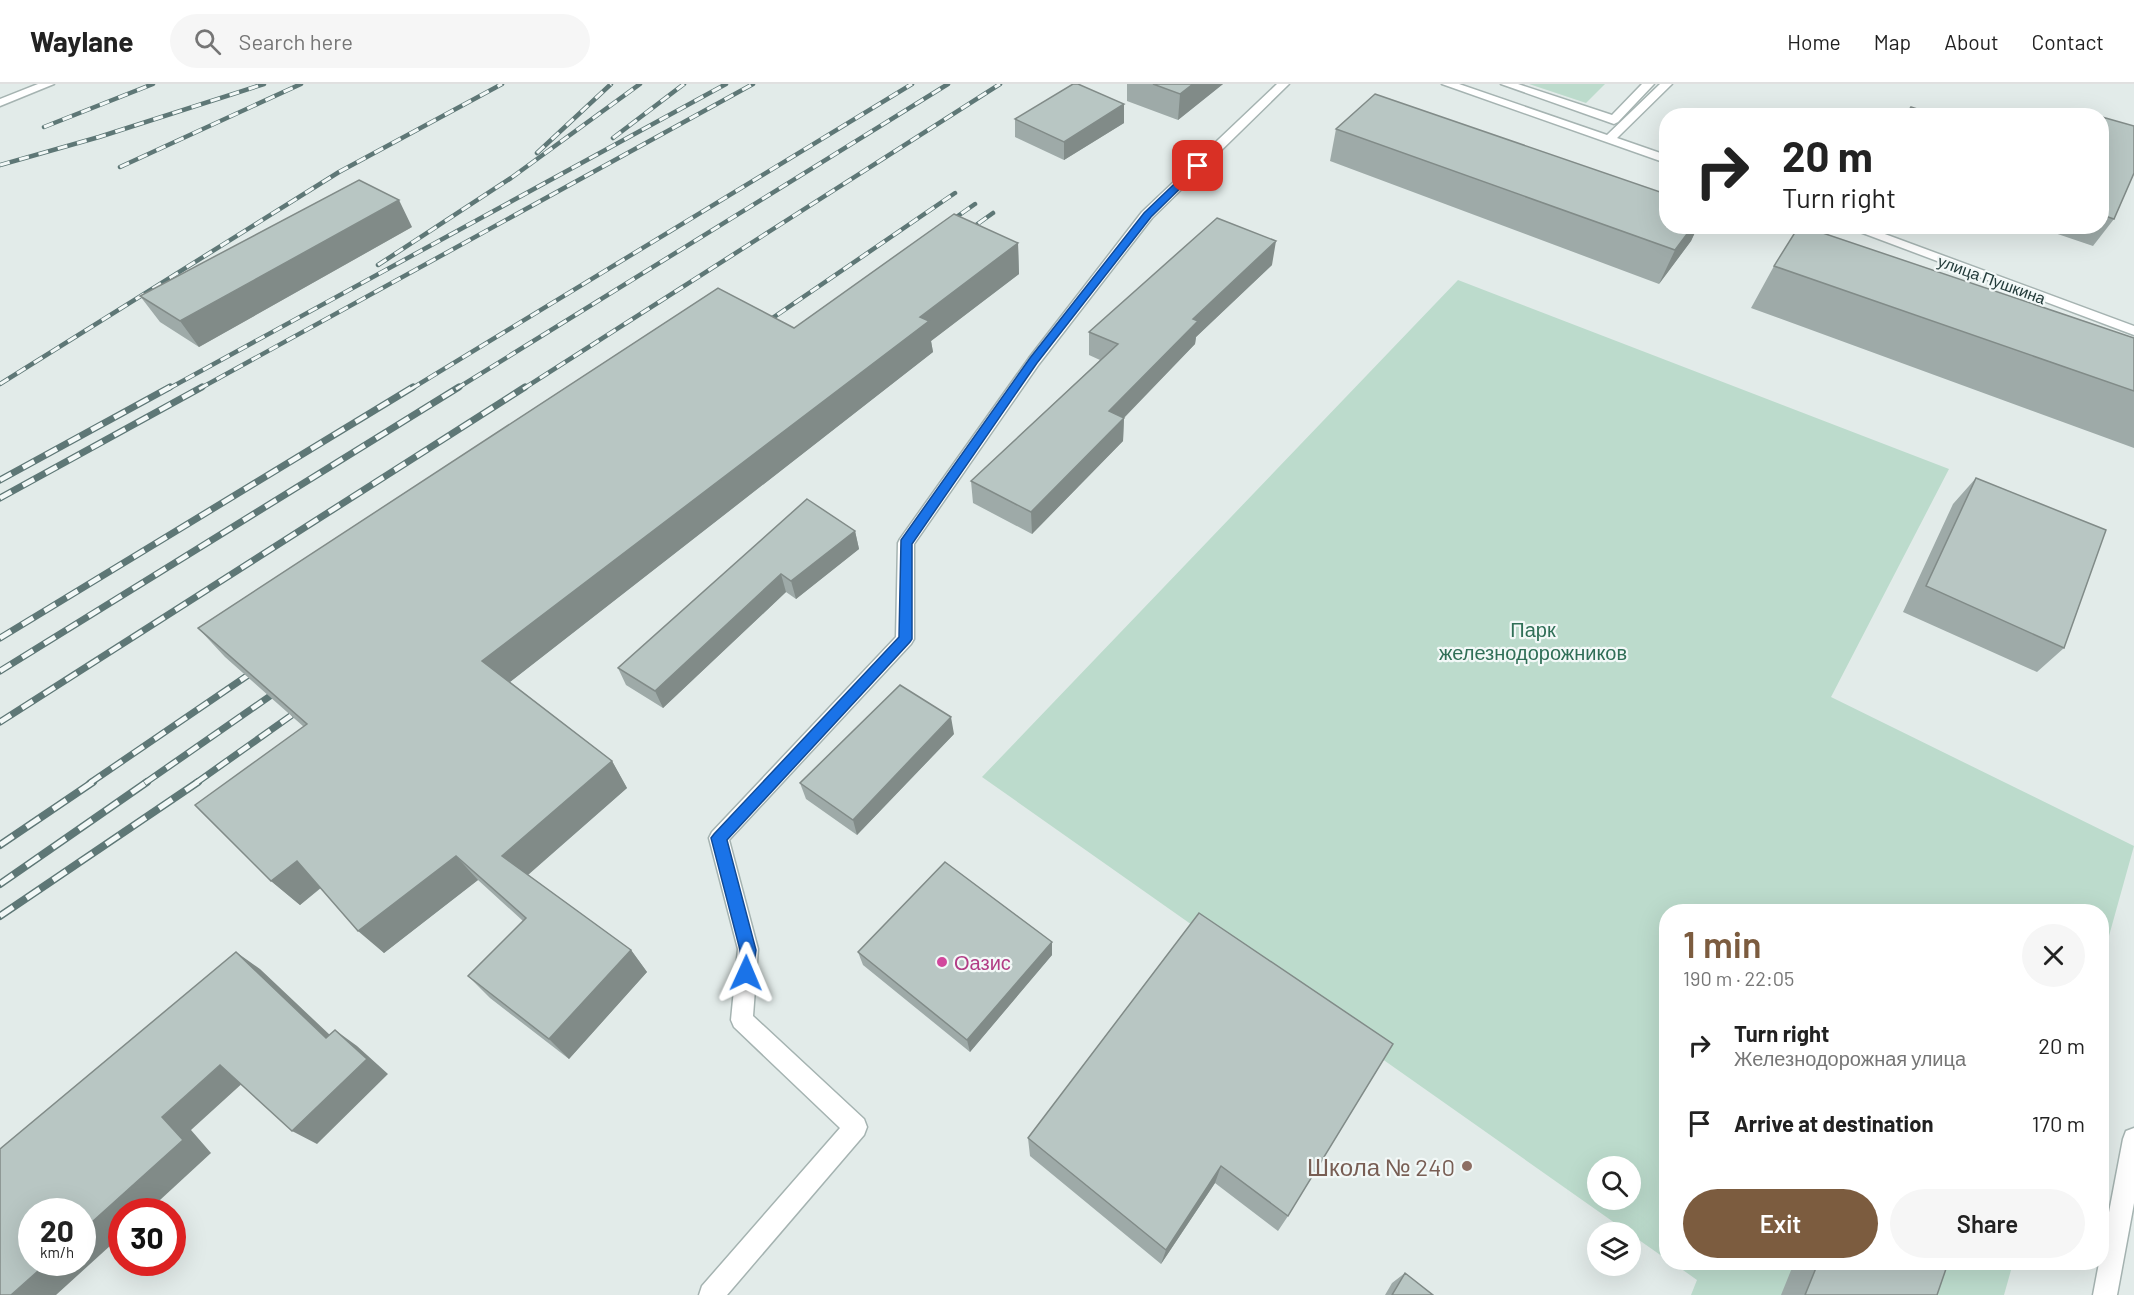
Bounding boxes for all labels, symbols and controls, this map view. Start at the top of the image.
search box [170,14,590,68]
text: Waylane [30,24,134,58]
icon: search [191,25,224,58]
text: Search here [239,28,353,54]
text: Home [1787,29,1841,54]
text: Map [1874,29,1911,54]
text: About [1944,29,1999,54]
text: Contact [2032,29,2104,54]
text: 20 m [1782,130,1873,180]
icon: right [1683,132,1761,210]
pin [1172,140,1223,191]
icon: arrive [1181,149,1214,182]
text: Turn right [1782,181,1896,213]
street label: улица Пушкина [1936,251,2049,307]
park label: Парк железнодорожников [1439,617,1627,664]
text: 1 min [1683,922,1762,965]
button: close [2022,924,2085,987]
position arrow [714,941,778,1005]
place label: Оазис [954,950,1011,974]
marker: Оазис [935,955,949,969]
text: 190 m · 22:05 [1683,966,1794,990]
text: Turn right [1734,1020,1829,1046]
icon: right [1683,1029,1716,1062]
text: 20 m [2038,1032,2085,1058]
text: Железнодорожная улица [1734,1046,1966,1070]
icon: arrive [1683,1107,1716,1140]
text: Arrive at destination [1734,1110,1933,1136]
text: 170 m [2032,1110,2085,1136]
place label: Школа № 240 [1307,1152,1455,1181]
map controls [1587,1156,1641,1276]
button: search [1587,1156,1641,1210]
marker: Школа № 240 [1460,1159,1474,1173]
button: Exit [1683,1189,1878,1258]
button: Share [1890,1189,2085,1258]
speed limit sign: 30 [108,1198,186,1276]
text: 20 [40,1212,74,1248]
button: layers [1587,1222,1641,1276]
text: km/h [40,1243,74,1261]

